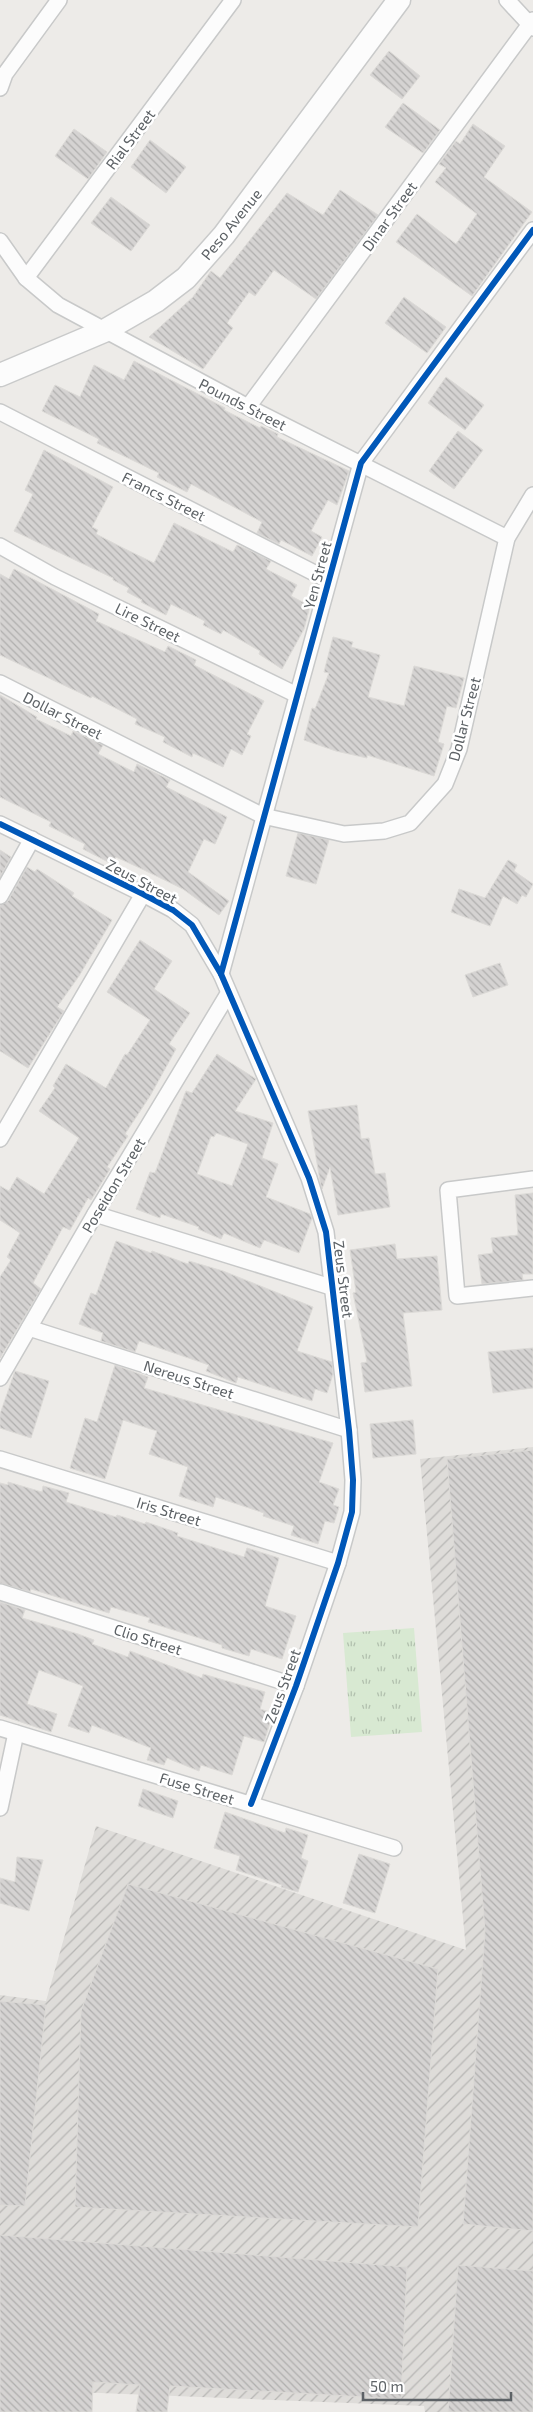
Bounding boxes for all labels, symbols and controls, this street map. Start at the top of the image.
street label: Rial Street [102,105,159,173]
street label: Dinar Street [358,178,420,254]
street label: Peso Avenue [197,185,265,263]
street label: Pounds Street [196,374,290,434]
street label: Francs Street [119,467,209,525]
street label: Yen Street [299,539,335,611]
street label: Lire Street [112,598,184,646]
street label: Dollar Street [444,675,484,763]
street label: Dollar Street [20,687,106,743]
street label: Zeus Street [103,855,181,907]
street label: Poseidon Street [78,1134,149,1236]
street label: Zeus Street [330,1239,358,1319]
street label: Nereus Street [142,1356,237,1402]
street label: Iris Street [135,1493,204,1529]
street label: Clio Street [112,1620,184,1659]
street label: Zeus Street [260,1646,304,1726]
street label: Fuse Street [157,1768,237,1808]
scale bar [363,2370,510,2402]
text: 50 m [370,2377,404,2395]

